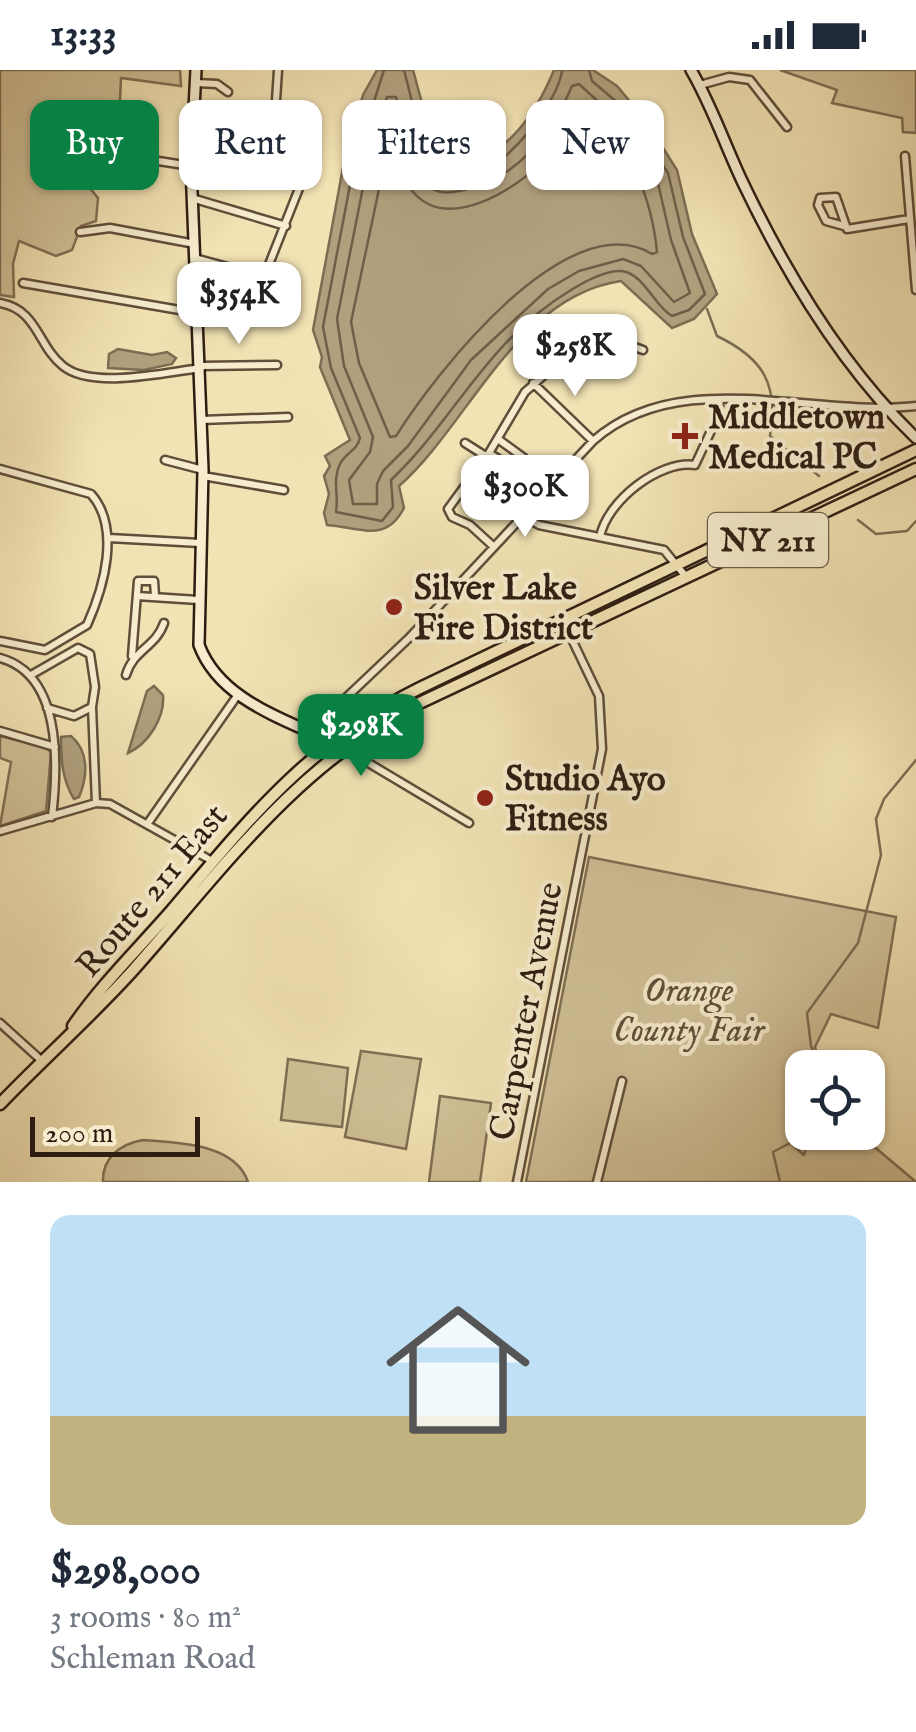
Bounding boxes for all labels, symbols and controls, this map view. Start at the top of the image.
text: 13:33 [50,11,117,59]
chip: Buy [30,100,159,190]
chip: Rent [179,100,322,190]
chip: Filters [342,100,506,190]
chip: New [526,100,664,190]
pin: $354K [169,262,309,347]
text: $354K [199,274,279,315]
pin: $258K [505,314,645,399]
text: $258K [535,326,615,367]
place label: Middletown Medical PC [708,396,885,481]
marker: Middletown Medical PC [672,423,698,449]
pin: $300K [455,455,595,540]
text: $300K [483,467,567,508]
road number: NY 211 [708,513,828,567]
place label: Silver Lake Fire District [414,567,593,652]
marker: Silver Lake Fire District [383,596,405,618]
pin: $298K [291,694,431,779]
text: $298K [320,706,402,747]
place label: Studio Ayo Fitness [505,758,666,843]
marker: Studio Ayo Fitness [474,787,496,809]
street label: Route 211 East [67,796,239,988]
street label: Carpenter Avenue [480,879,575,1144]
park label: Orange County Fair [614,969,766,1054]
map controls [785,1050,885,1150]
button: locate [785,1050,885,1150]
scale bar [30,1112,200,1156]
text: 200 m [45,1117,113,1152]
icon: home [368,1280,548,1460]
text: $298,000 [50,1545,201,1598]
text: 3 rooms · 80 m² [50,1598,241,1639]
text: Schleman Road [50,1639,255,1680]

